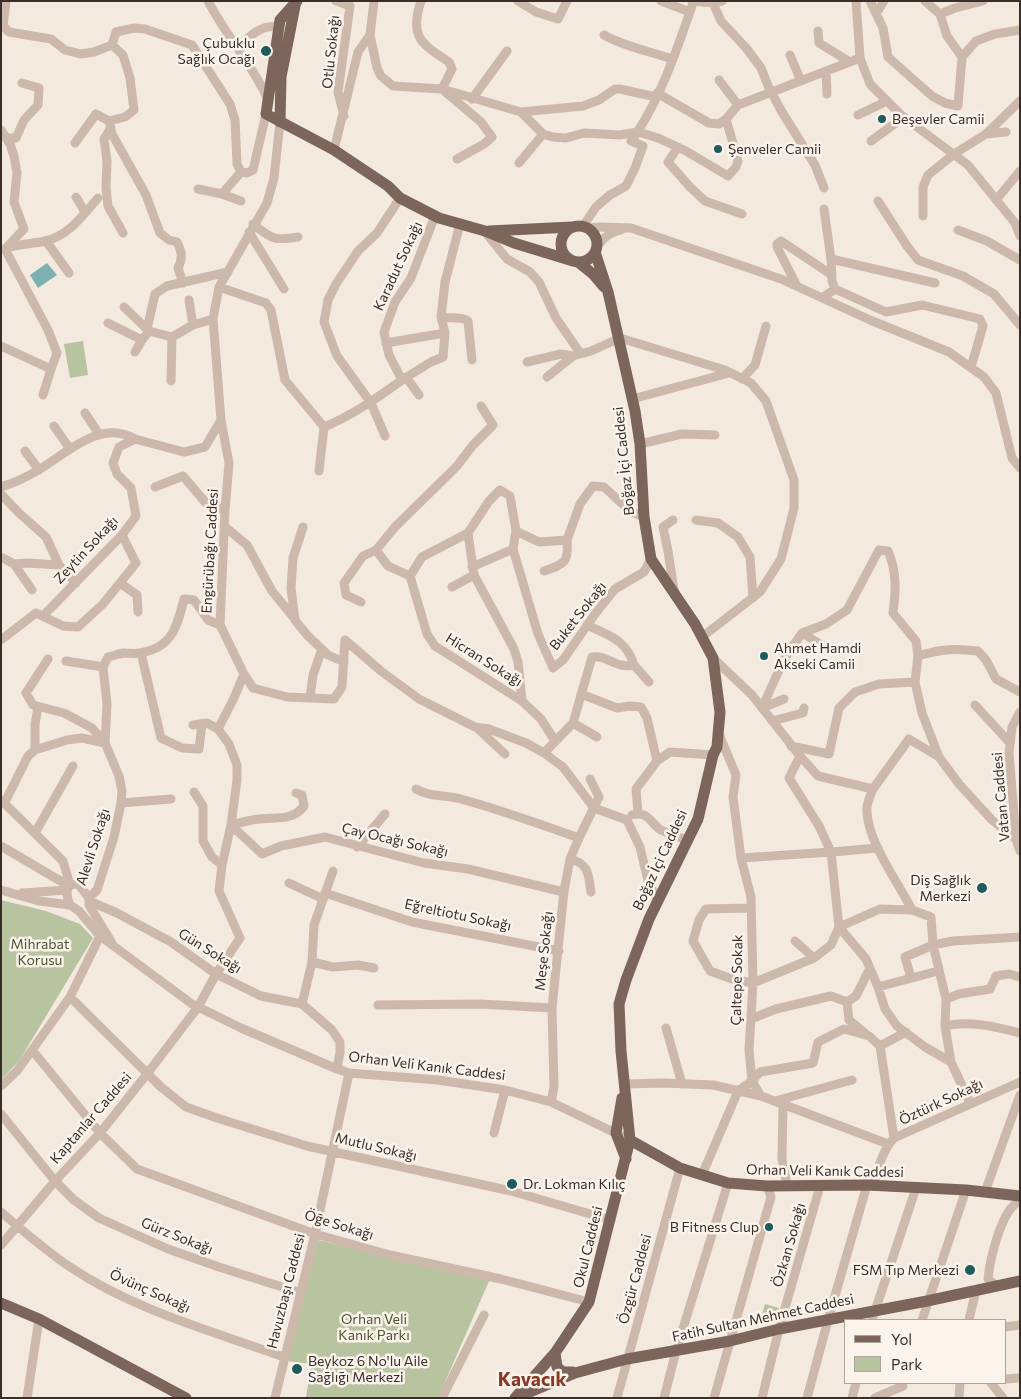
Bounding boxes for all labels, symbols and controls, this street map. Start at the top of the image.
street label: Otlu Sokağı [319,14,343,90]
place label: Çubuklu Sağlık Ocağı [178,35,255,68]
marker: Çubuklu Sağlık Ocağı [259,44,273,58]
place label: Beşevler Camii [892,111,985,127]
marker: Beşevler Camii [876,113,888,125]
place label: Şenveler Camii [728,141,821,157]
marker: Şenveler Camii [712,143,724,155]
street label: Karadut Sokağı [370,219,426,313]
street label: Boğaz İçi Caddesi [610,406,638,516]
street label: Engürübağı Caddesi [198,488,222,614]
street label: Zeytin Sokağı [50,513,122,587]
street label: Buket Sokağı [546,578,610,654]
street label: Hicran Sokağı [443,630,525,690]
place label: Ahmet Hamdi Akseki Camii [774,640,861,672]
marker: Ahmet Hamdi Akseki Camii [758,650,770,662]
street label: Vatan Caddesi [989,751,1013,843]
street label: Alevli Sokağı [73,806,113,888]
street label: Boğaz İçi Caddesi [629,807,691,913]
street label: Çay Ocağı Sokağı [340,820,450,860]
place label: Diş Sağlık Merkezi [910,872,971,904]
marker: Diş Sağlık Merkezi [975,881,989,895]
street label: Eğreltiotu Sokağı [403,895,513,935]
street label: Meşe Sokağı [531,910,557,992]
street label: Gün Sokağı [175,925,245,977]
street label: Çaltepe Sokak [728,934,746,1026]
park label: Mihrabat Korusu [10,936,70,969]
street label: Orhan Veli Kanık Caddesi [348,1048,506,1084]
street label: Kaptanlar Caddesi [47,1069,135,1167]
street label: Öztürk Sokağı [896,1075,986,1129]
street label: Mutlu Sokağı [333,1129,419,1165]
street label: Orhan Veli Kanık Caddesi [746,1161,904,1181]
place label: Dr. Lokman Kılıç [523,1176,625,1192]
marker: Dr. Lokman Kılıç [505,1177,519,1191]
street label: Özkan Sokağı [769,1201,809,1289]
street label: Okul Caddesi [570,1204,606,1290]
street label: Öḡe Sokağı [302,1206,376,1244]
street label: Gürz Sokağı [139,1214,215,1258]
place label: B Fitness Clup [670,1219,759,1235]
marker: B Fitness Clup [763,1221,775,1233]
street label: Havuzbaşı Caddesi [264,1232,308,1350]
street label: Özgür Caddesi [615,1232,655,1326]
place label: FSM Tıp Merkezi [853,1262,959,1278]
marker: FSM Tıp Merkezi [963,1263,977,1277]
street label: Övünç Sokağı [107,1266,193,1316]
street label: Fatih Sultan Mehmet Caddesi [670,1290,856,1346]
park label: Orhan Veli Kanık Parkı [338,1311,410,1344]
legend [844,1319,1006,1384]
text: Yol [891,1330,912,1348]
place label: Beykoz 6 No'lu Aile Saḡlıḡı Merkezi [308,1353,428,1385]
text: Park [891,1355,922,1373]
marker: Beykoz 6 No'lu Aile Saḡlıḡı Merkezi [290,1362,304,1376]
district label: Kavacık [498,1369,566,1391]

